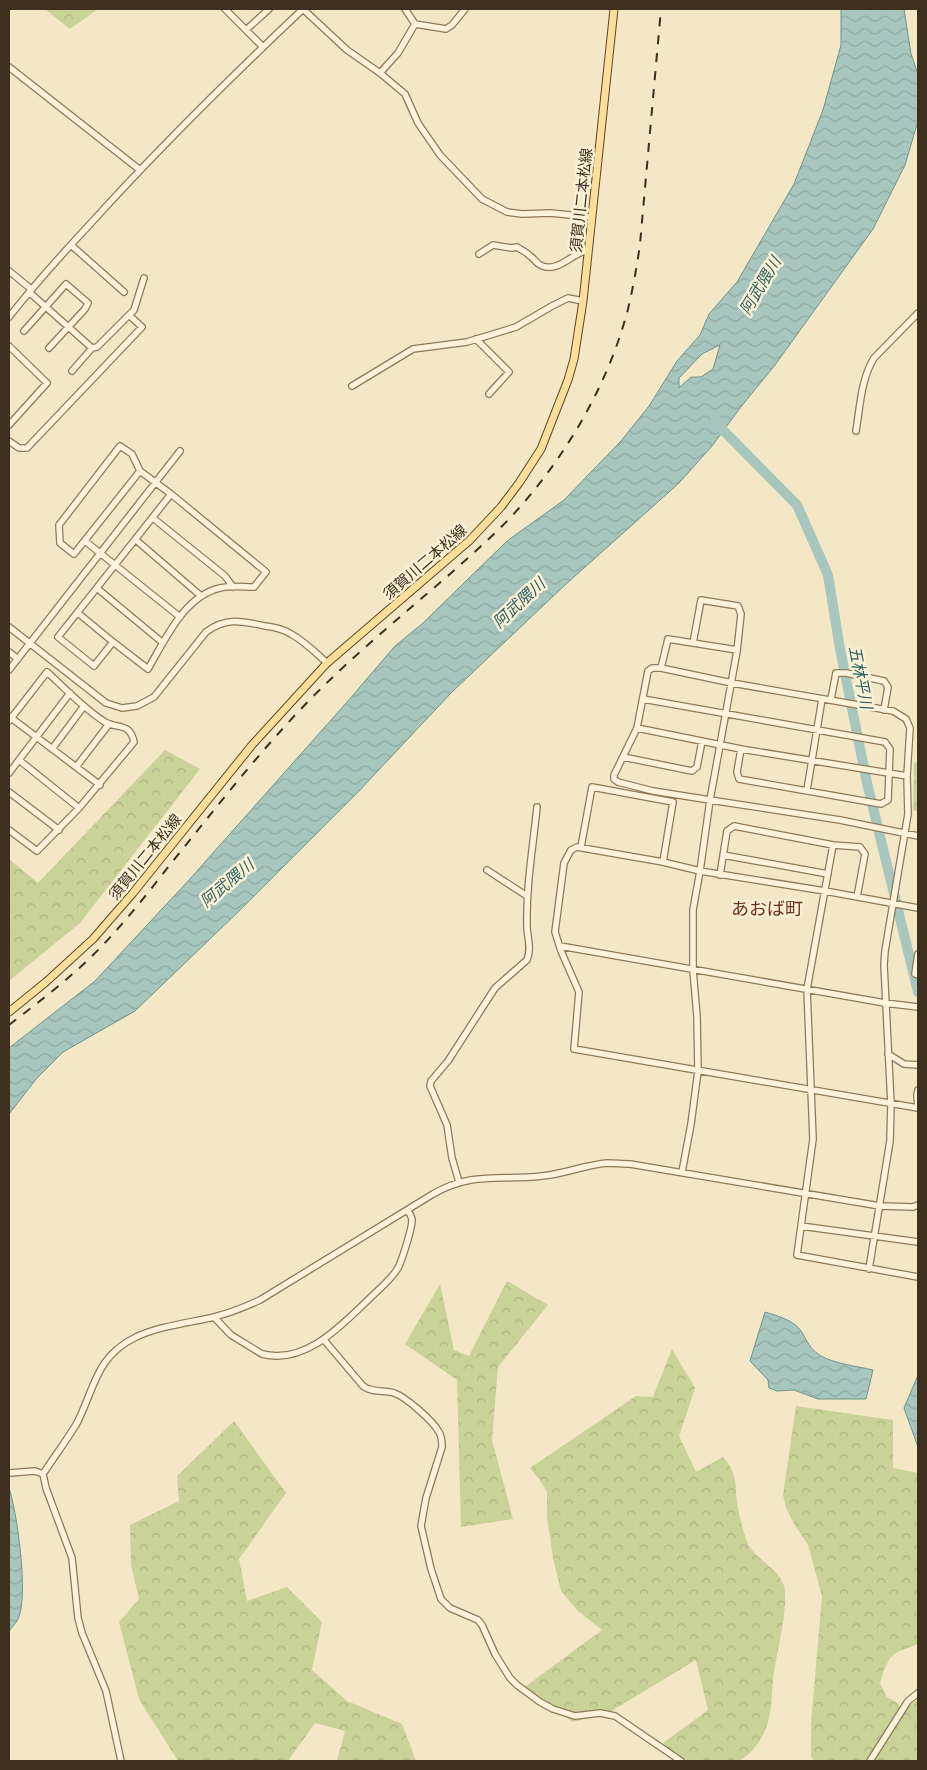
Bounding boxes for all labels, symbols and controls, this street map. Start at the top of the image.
street label: 須賀川二本松線 [564,147,596,253]
water label: 阿武隈川 [732,250,787,319]
street label: 須賀川二本松線 [377,519,471,603]
water label: 阿武隈川 [486,570,551,633]
water label: 五林平川 [844,643,880,713]
street label: 須賀川二本松線 [103,809,185,903]
water label: 阿武隈川 [194,851,260,912]
district label: あおば町 [731,894,803,920]

